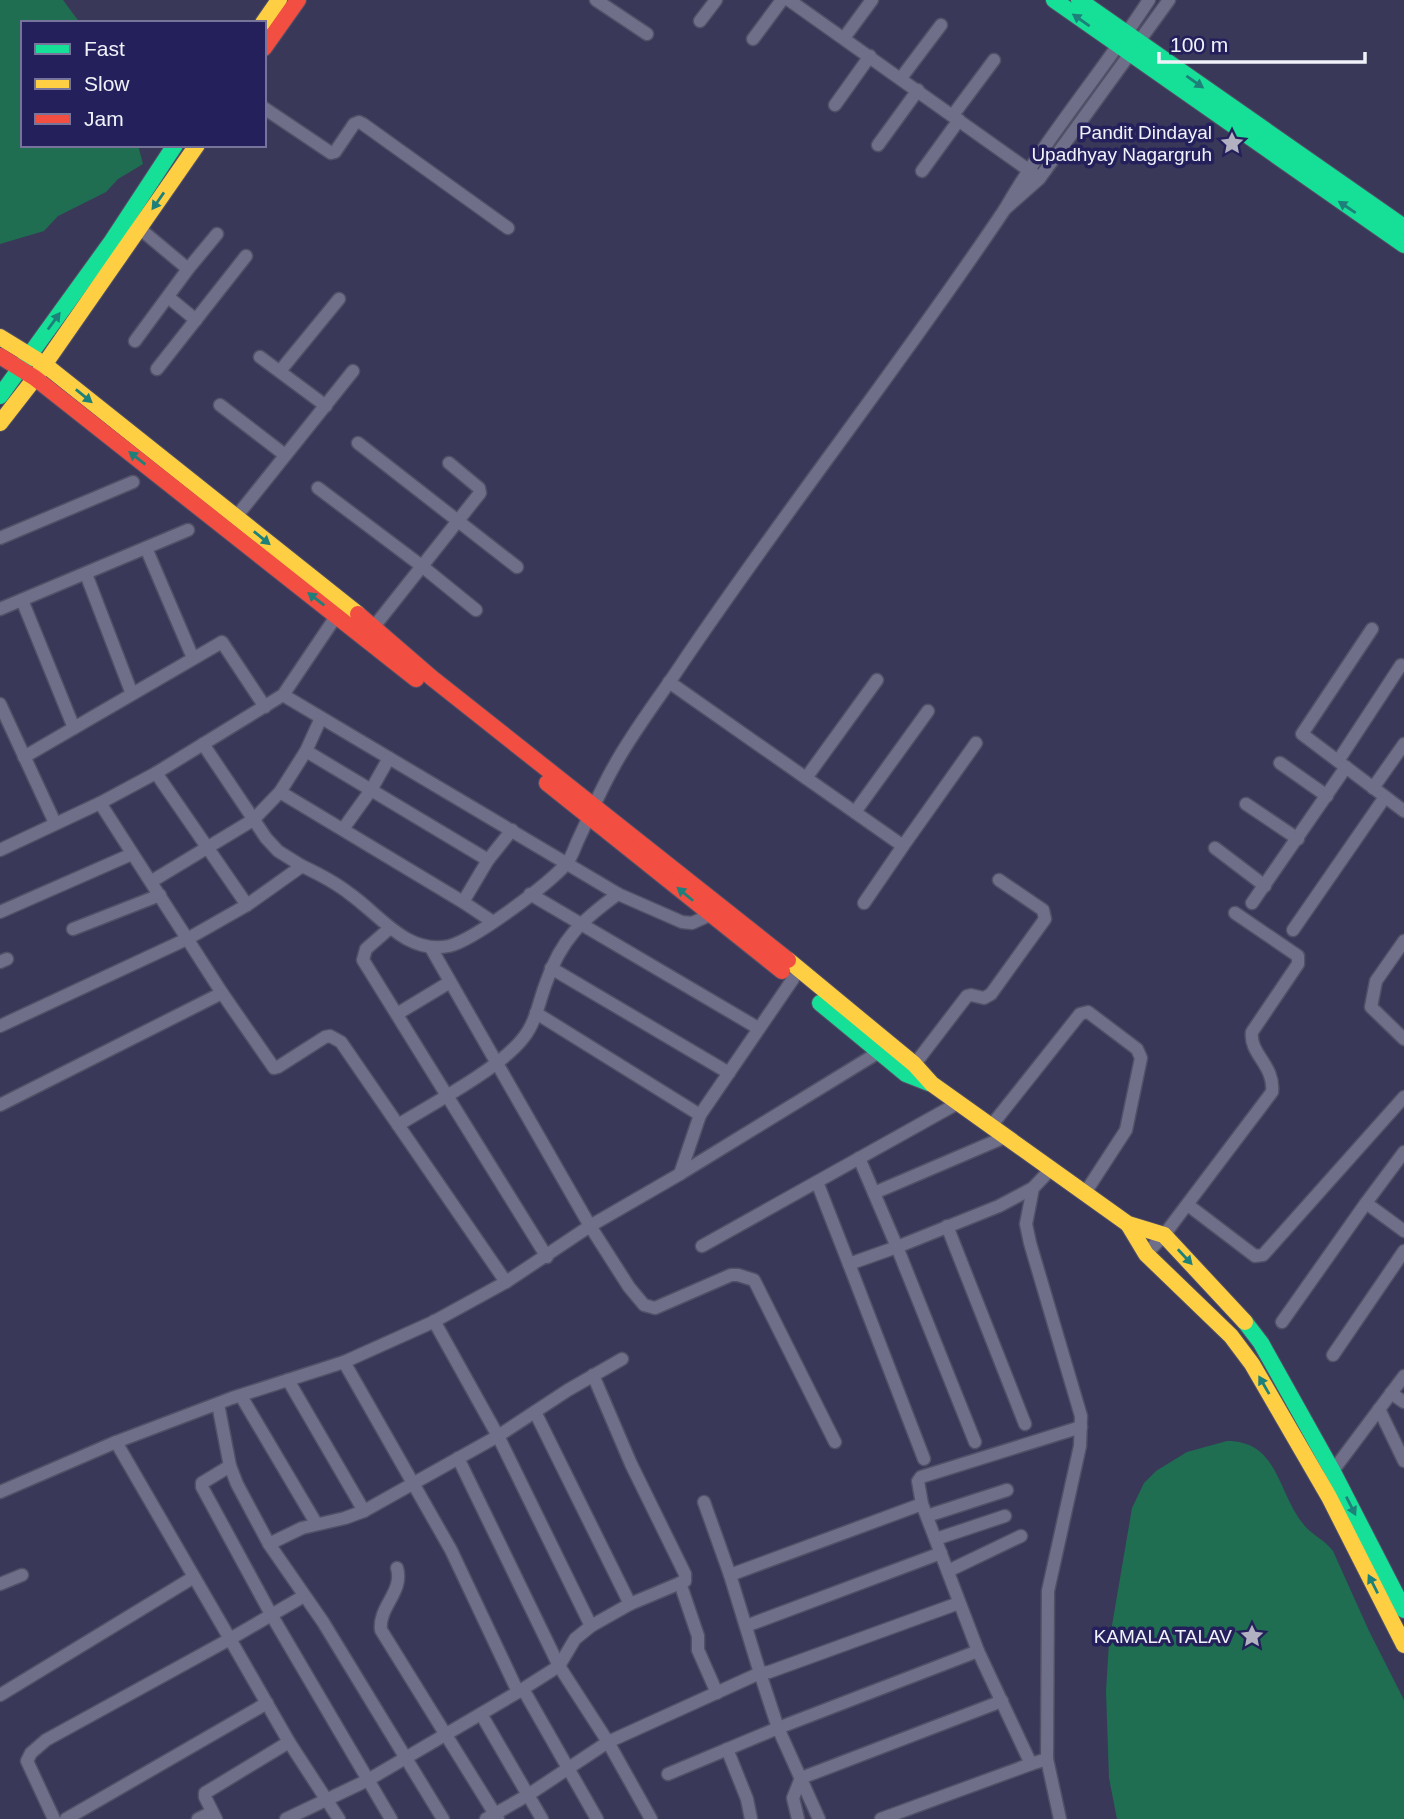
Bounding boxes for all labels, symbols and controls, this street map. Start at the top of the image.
one-way arrow [1072,13,1090,27]
legend [21,21,266,147]
scale bar [1159,21,1366,65]
text: 100 m [1170,33,1228,56]
text: Fast [84,37,125,60]
text: Slow [84,72,130,95]
one-way arrow [1186,75,1204,89]
text: Jam [84,107,124,130]
place label: Pandit Dindayal Upadhyay Nagargruh [1031,122,1212,165]
place icon: Pandit Dindayal Upadhyay Nagargruh [1218,129,1246,157]
one-way arrow [151,192,165,210]
one-way arrow [1338,201,1357,214]
one-way arrow [47,312,61,330]
one-way arrow [75,388,93,403]
one-way arrow [128,452,146,466]
one-way arrow [253,530,270,545]
one-way arrow [307,592,324,607]
one-way arrow [676,887,693,902]
one-way arrow [1176,1248,1192,1265]
one-way arrow [1258,1375,1270,1394]
one-way arrow [1345,1496,1356,1516]
one-way arrow [1368,1574,1379,1594]
place icon: KAMALA TALAV [1238,1622,1266,1650]
place label: KAMALA TALAV [1094,1626,1232,1647]

